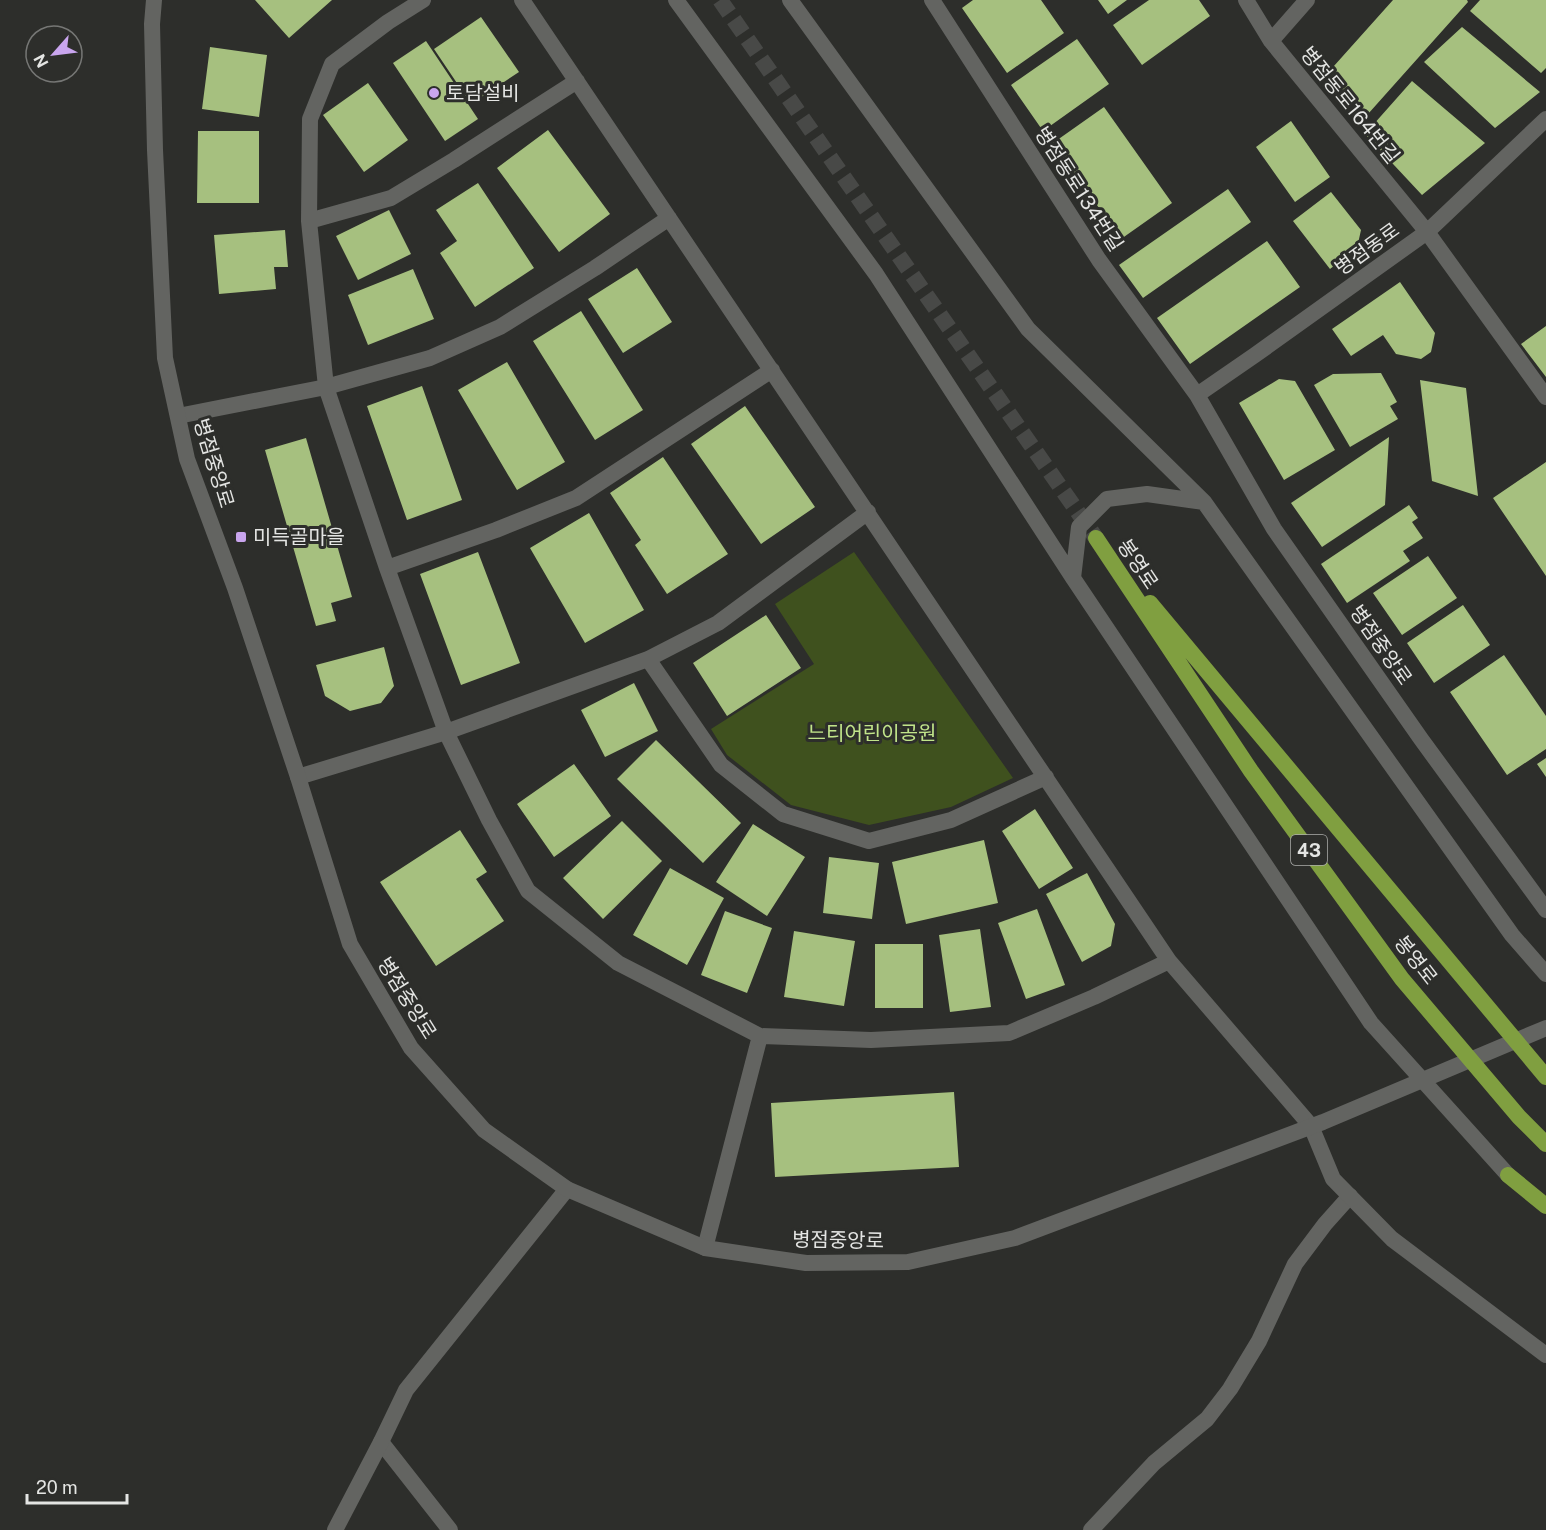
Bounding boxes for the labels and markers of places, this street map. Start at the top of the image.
place label: 토담설비 [446,81,520,105]
marker: 토담설비 [427,86,441,100]
place label: 미득골마을 [253,525,345,549]
marker: 미득골마을 [234,530,248,544]

